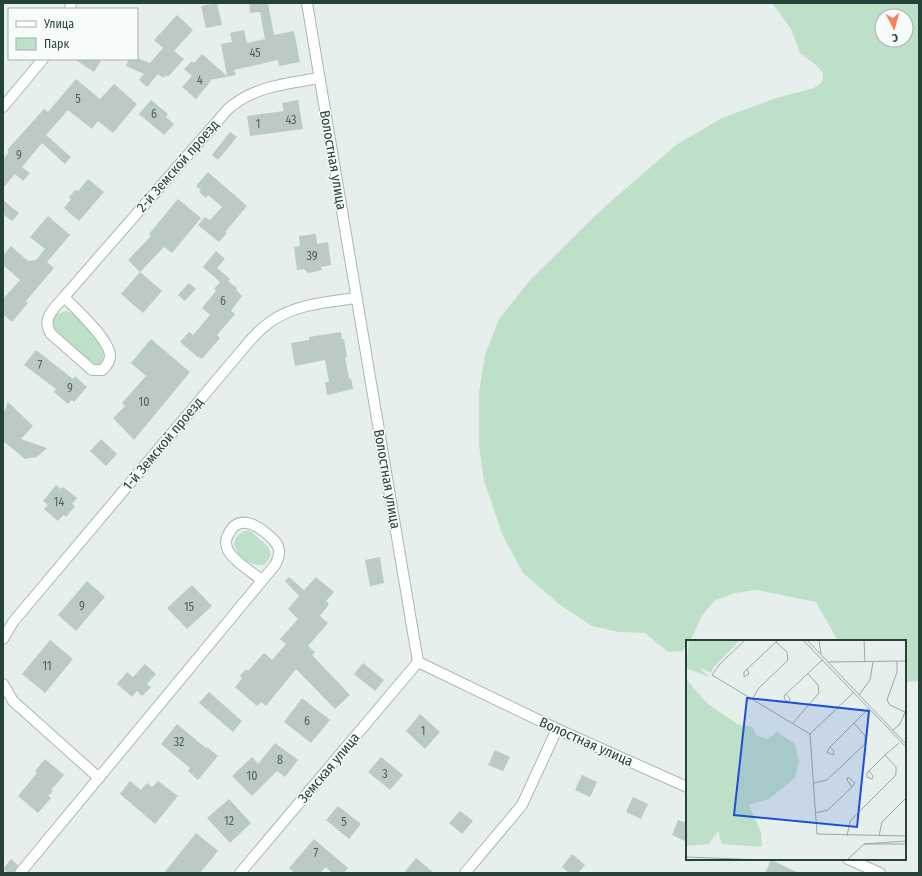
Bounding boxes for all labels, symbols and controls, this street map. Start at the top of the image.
legend [8,8,138,60]
north arrow [874,8,914,48]
text: Улица [43,17,74,31]
text: С [891,31,899,44]
text: Парк [44,37,70,51]
house number: 45 [249,46,261,60]
house number: 4 [197,73,203,87]
house number: 5 [75,92,81,106]
house number: 6 [151,107,157,121]
street label: Волостная улица [316,109,350,211]
house number: 43 [285,113,297,127]
street label: 2-й Земской проезд [133,116,223,216]
house number: 1 [256,117,260,131]
house number: 9 [16,148,22,162]
house number: 39 [306,249,318,263]
house number: 6 [220,294,226,308]
house number: 7 [38,358,43,372]
house number: 9 [67,381,73,395]
street label: 1-й Земской проезд [119,394,207,494]
house number: 10 [139,395,149,409]
street label: Волостная улица [370,428,404,530]
house number: 14 [54,495,64,509]
house number: 9 [79,599,85,613]
house number: 15 [184,600,195,614]
inset map [686,640,906,860]
house number: 11 [42,659,52,673]
house number: 6 [304,714,310,728]
street label: Волостная улица [537,714,636,770]
house number: 1 [421,724,425,738]
street label: Земская улица [295,729,363,807]
house number: 32 [174,735,184,749]
house number: 8 [277,753,283,767]
house number: 3 [382,767,388,781]
house number: 10 [247,769,257,783]
house number: 12 [224,814,234,828]
house number: 5 [341,815,347,829]
house number: 7 [314,846,319,860]

